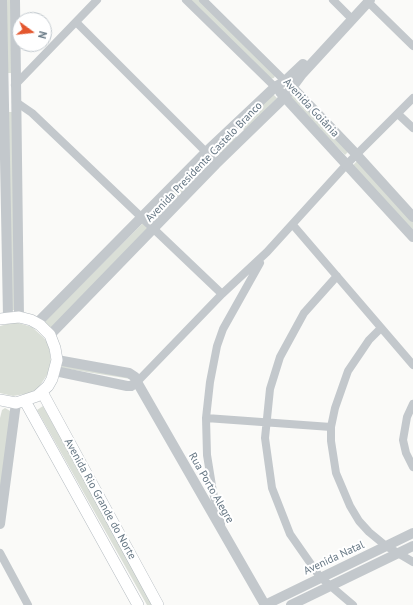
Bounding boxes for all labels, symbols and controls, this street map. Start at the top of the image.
north arrow [12,12,52,52]
text: N [35,30,50,40]
street label: Avenida Goiânia [280,76,342,140]
street label: Avenida Presidente Castelo Branco [143,99,265,225]
street label: Avenida Rio Grande do Norte [61,436,139,562]
street label: Rua Porto Alegre [185,450,237,526]
street label: Avenida Natal [302,538,366,578]

